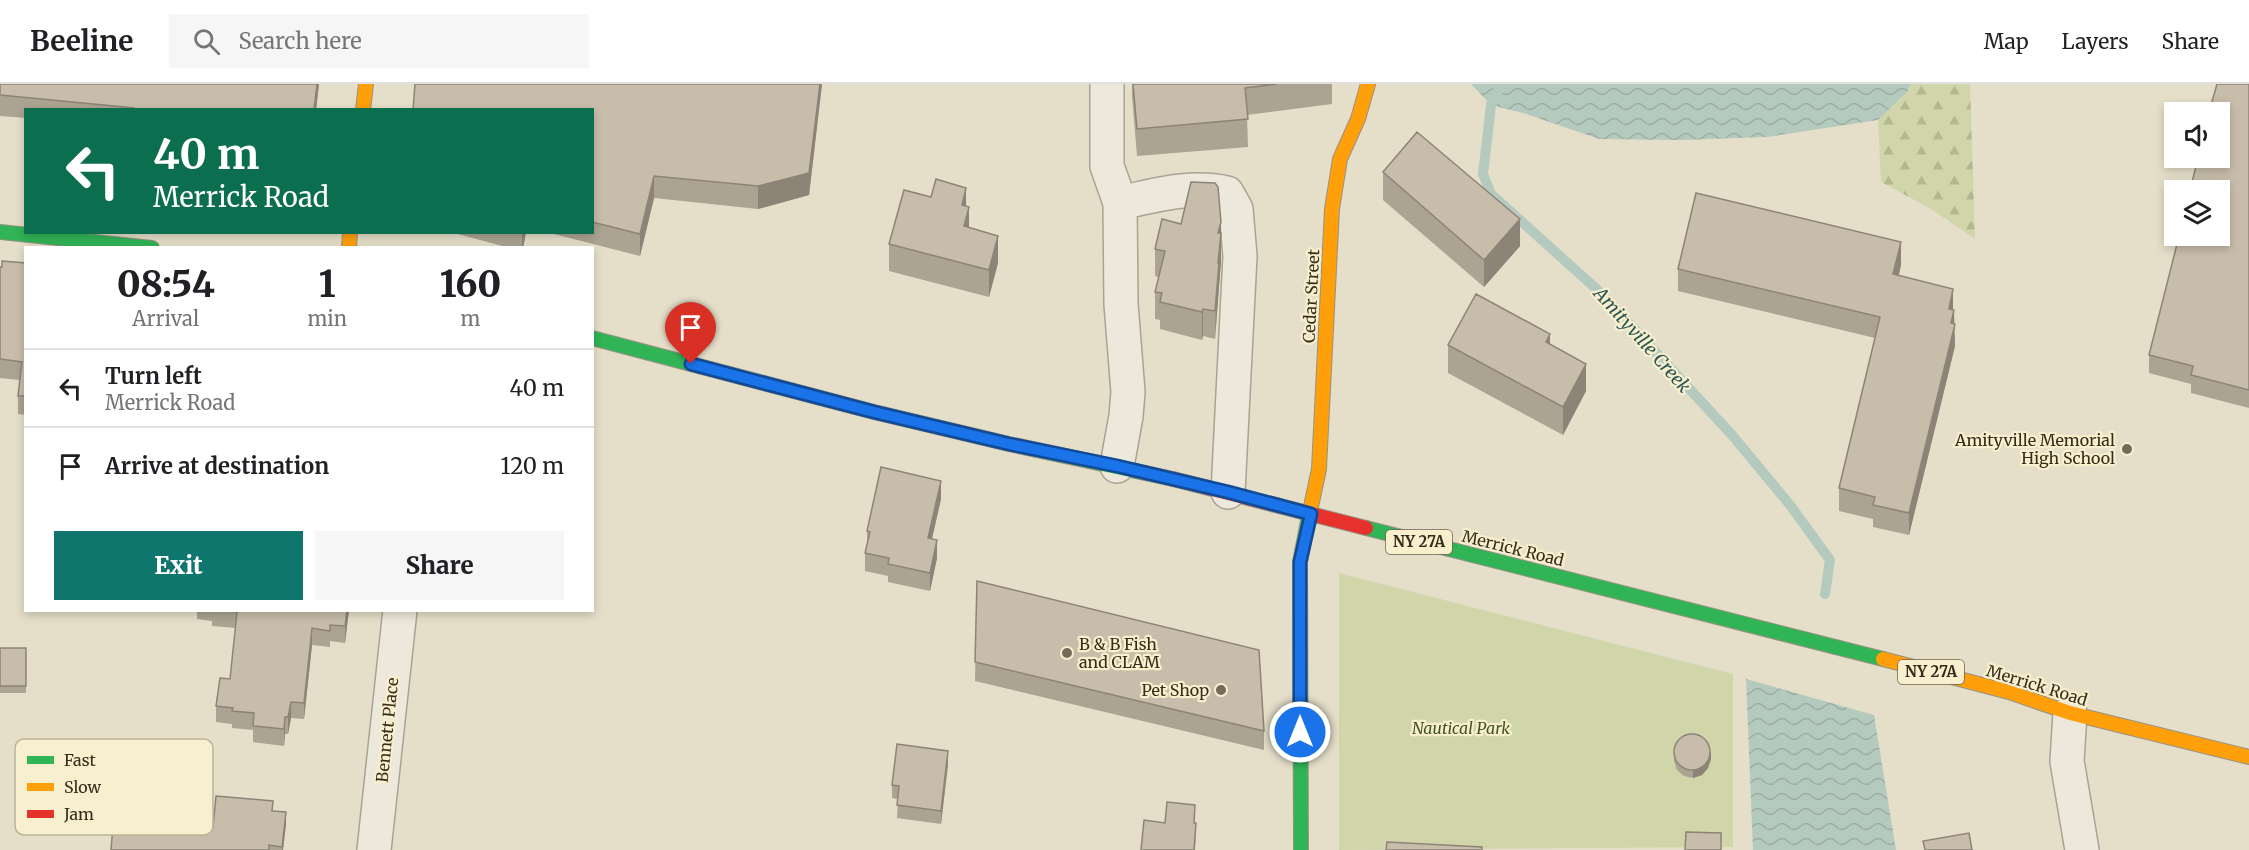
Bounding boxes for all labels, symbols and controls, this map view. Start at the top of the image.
search box [169,14,589,68]
text: Beeline [30,23,133,59]
icon: search [190,25,223,58]
text: Search here [238,27,362,55]
text: Map [1984,28,2029,55]
text: Layers [2062,28,2129,55]
text: Share [2162,28,2219,55]
map controls [2164,102,2230,246]
button: sound [2164,102,2230,168]
text: 40 m [153,128,259,180]
icon: left [54,132,132,210]
text: Merrick Road [153,180,329,214]
button: layers [2164,180,2230,246]
street label: Cedar Street [1299,248,1323,343]
text: 08:54 [117,262,215,307]
text: 1 [319,262,336,307]
text: 160 [440,262,501,307]
water label: Amityville Creek [1588,281,1696,397]
pin [665,302,716,364]
text: Arrival [132,306,199,331]
text: min [307,306,347,331]
text: m [461,306,480,331]
icon: arrive [674,311,707,344]
text: Turn left [105,362,202,390]
icon: left [54,372,87,405]
text: 40 m [509,374,564,402]
text: Merrick Road [105,390,235,415]
place label: Amityville Memorial High School [1954,430,2115,468]
marker: Amityville Memorial High School [2120,442,2134,456]
icon: arrive [54,450,87,483]
text: Arrive at destination [105,452,329,480]
text: 120 m [500,452,564,480]
street label: Merrick Road [1460,526,1566,570]
road number: NY 27A [1386,530,1452,554]
button: Exit [54,531,303,600]
button: Share [315,531,564,600]
place label: B & B Fish and CLAM [1079,634,1160,672]
marker: B & B Fish and CLAM [1060,646,1074,660]
road number: NY 27A [1898,660,1964,684]
street label: Merrick Road [1984,660,2090,710]
street label: Bennett Place [372,677,402,783]
place label: Pet Shop [1141,680,1209,700]
marker: Pet Shop [1214,683,1228,697]
position arrow [1268,700,1332,764]
park label: Nautical Park [1412,718,1510,738]
legend [15,739,213,835]
text: Fast [64,750,97,770]
text: Slow [64,777,102,797]
text: Jam [63,804,94,824]

